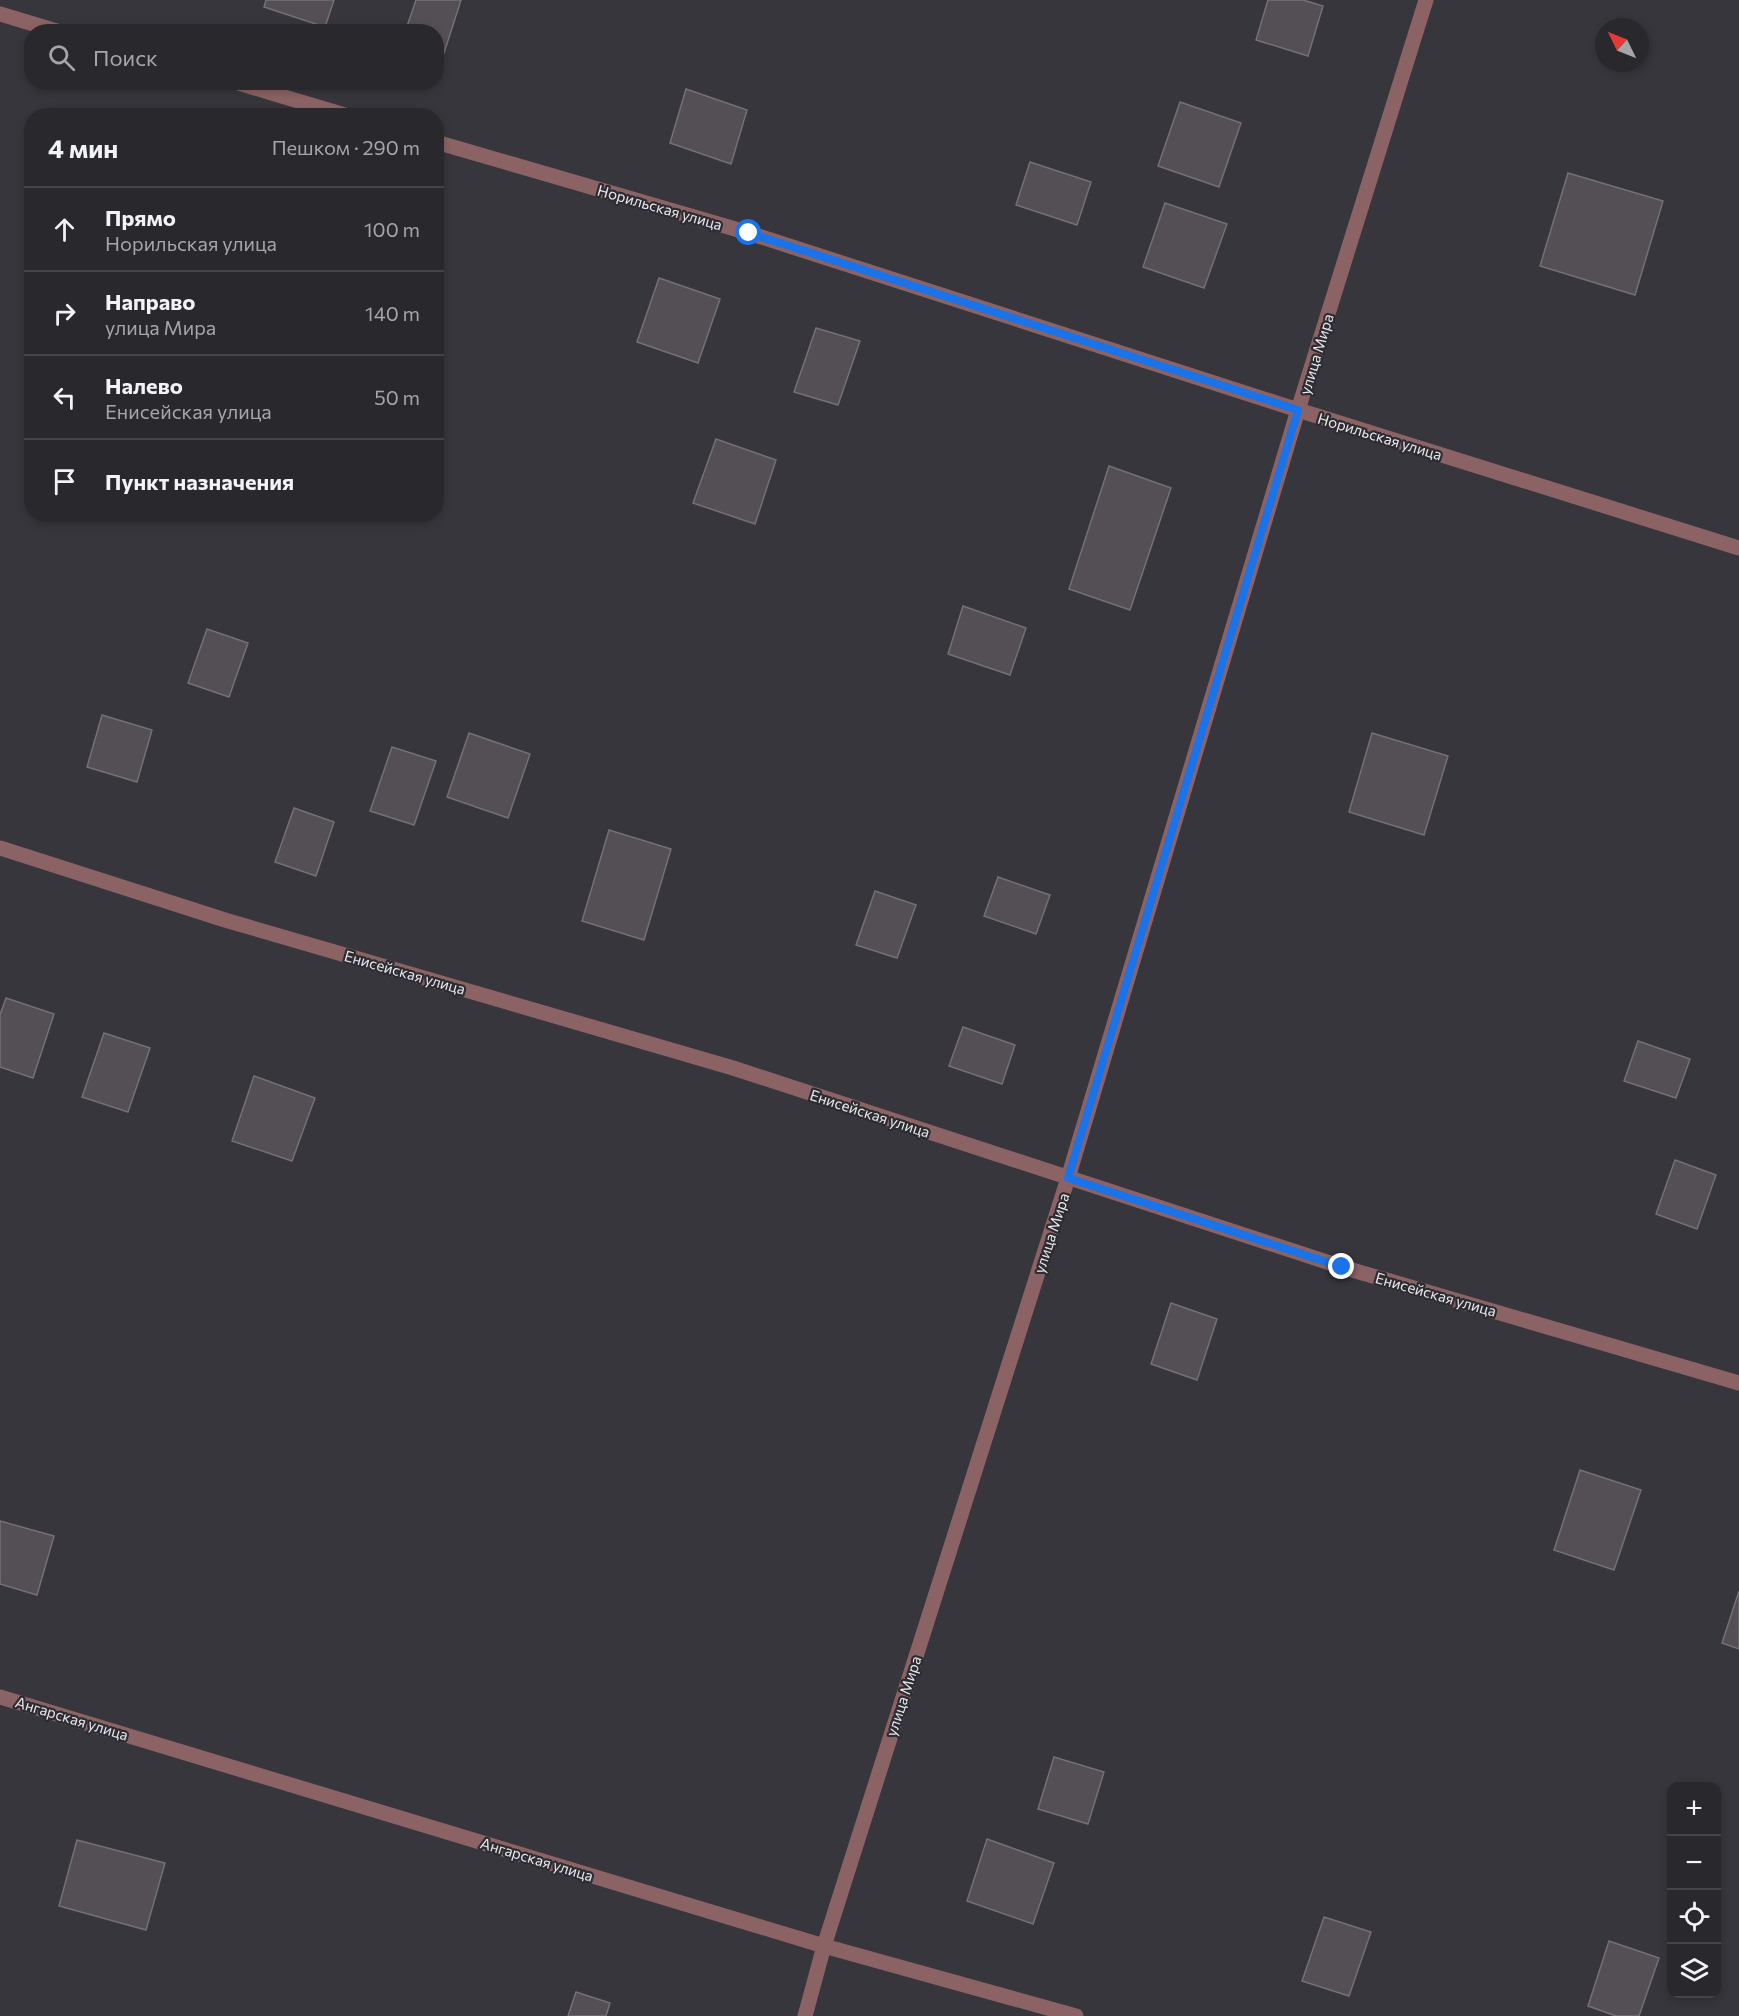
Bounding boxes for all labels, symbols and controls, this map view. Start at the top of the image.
north arrow [1595,18,1649,72]
search box [24,24,444,90]
icon: search [45,41,78,74]
text: Поиск [93,44,158,71]
text: 4 мин [48,132,118,163]
text: Пешком · 290 m [272,135,420,159]
street label: Норильская улица [596,181,724,233]
text: Прямо [105,204,176,231]
icon: ahead [48,213,81,246]
text: 100 m [364,217,420,241]
route start [735,219,761,245]
text: Норильская улица [105,231,277,255]
text: Направо [105,288,195,315]
icon: right [48,297,81,330]
text: 140 m [365,301,420,325]
street label: улица Мира [1295,311,1337,397]
text: улица Мира [105,315,216,339]
text: Налево [105,372,183,399]
icon: left [48,381,81,414]
text: 50 m [374,385,420,409]
text: Енисейская улица [105,399,272,423]
street label: Норильская улица [1316,409,1444,463]
icon: arrive [48,465,81,498]
text: Пункт назначения [105,468,294,495]
street label: Енисейская улица [342,946,468,998]
street label: Енисейская улица [808,1085,932,1141]
street label: улица Мира [1030,1191,1072,1275]
route end [1328,1253,1354,1279]
street label: Енисейская улица [1373,1268,1499,1320]
street label: улица Мира [882,1654,924,1738]
street label: Ангарская улица [13,1692,131,1744]
map controls [1667,1782,1721,1998]
button: + [1667,1782,1721,1836]
street label: Ангарская улица [478,1833,596,1885]
button: − [1667,1836,1721,1890]
button: locate [1667,1890,1721,1944]
button: layers [1667,1944,1721,1998]

